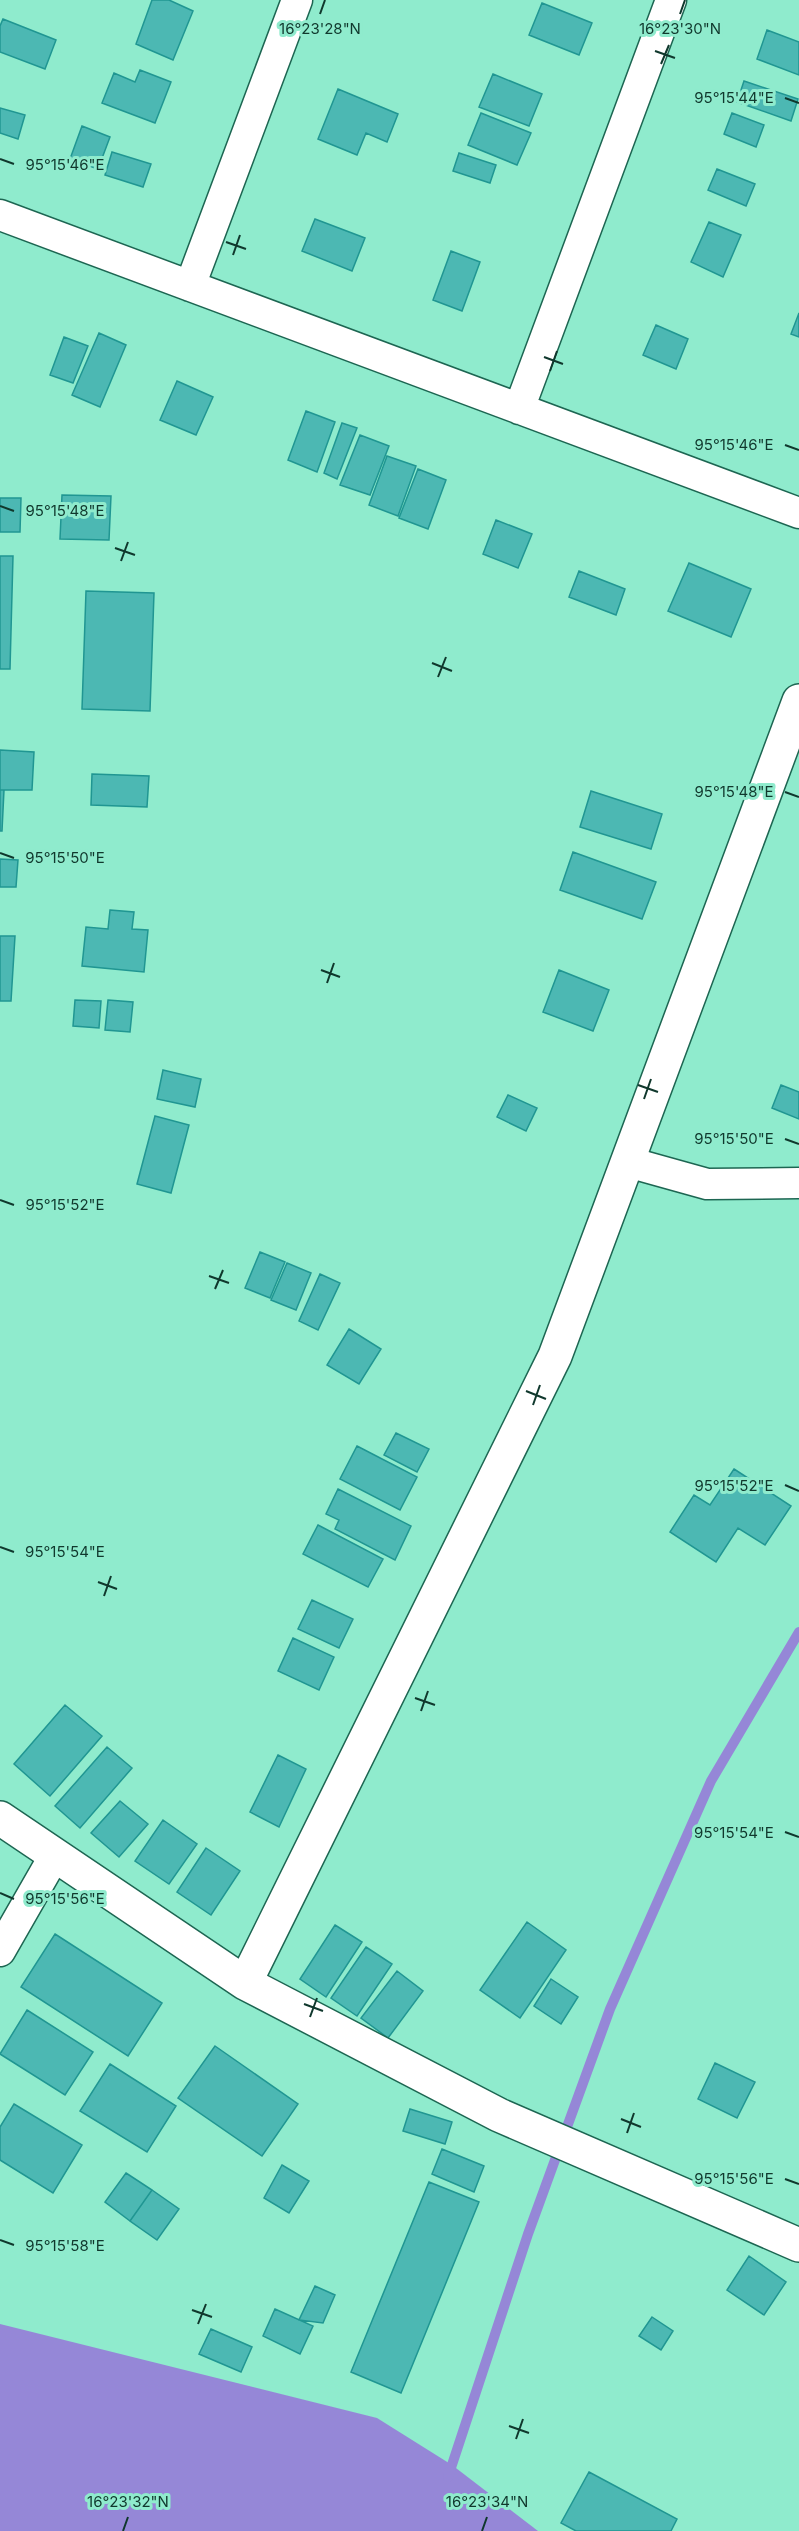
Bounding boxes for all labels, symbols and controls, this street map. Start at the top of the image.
text: 16°23'28"N [279,19,361,38]
text: 16°23'30"N [639,19,721,38]
text: 95°15'44"E [694,88,774,107]
text: 95°15'46"E [25,155,105,174]
text: 95°15'46"E [694,435,774,454]
text: 95°15'48"E [25,501,105,520]
text: 95°15'48"E [694,782,774,801]
text: 95°15'50"E [25,848,105,867]
text: 95°15'50"E [694,1129,774,1148]
text: 95°15'52"E [25,1195,105,1214]
text: 95°15'52"E [694,1476,774,1495]
text: 95°15'54"E [25,1542,105,1561]
text: 95°15'54"E [694,1823,774,1842]
text: 95°15'56"E [25,1889,105,1908]
text: 95°15'56"E [694,2169,774,2188]
text: 95°15'58"E [25,2236,105,2255]
text: 16°23'32"N [87,2492,169,2511]
text: 16°23'34"N [446,2492,528,2511]

